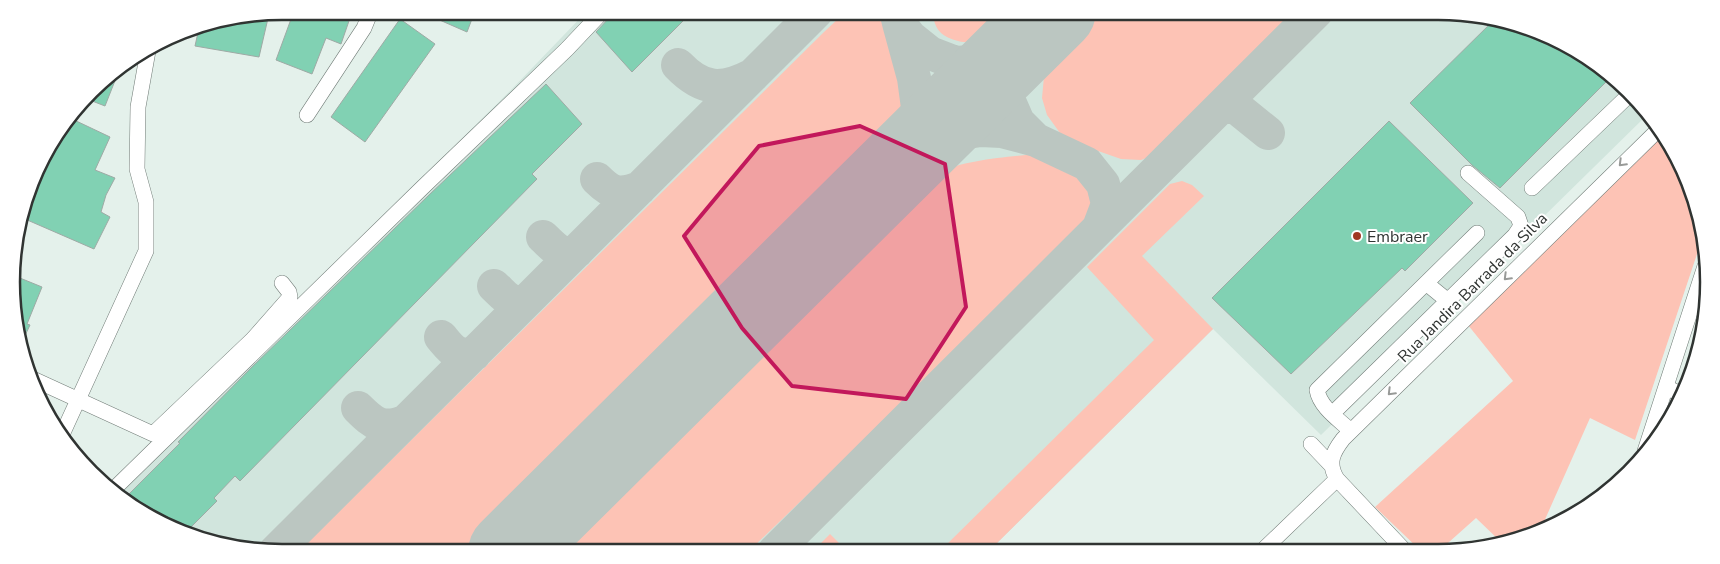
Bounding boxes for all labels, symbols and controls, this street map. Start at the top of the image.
one-way arrow [1619,158,1628,167]
street label: Rua Jandira Barrada da Silva [1393,208,1553,368]
place label: Embraer [1367,226,1428,248]
marker: Embraer [1351,230,1363,242]
one-way arrow [1504,272,1513,281]
one-way arrow [1388,386,1397,395]

